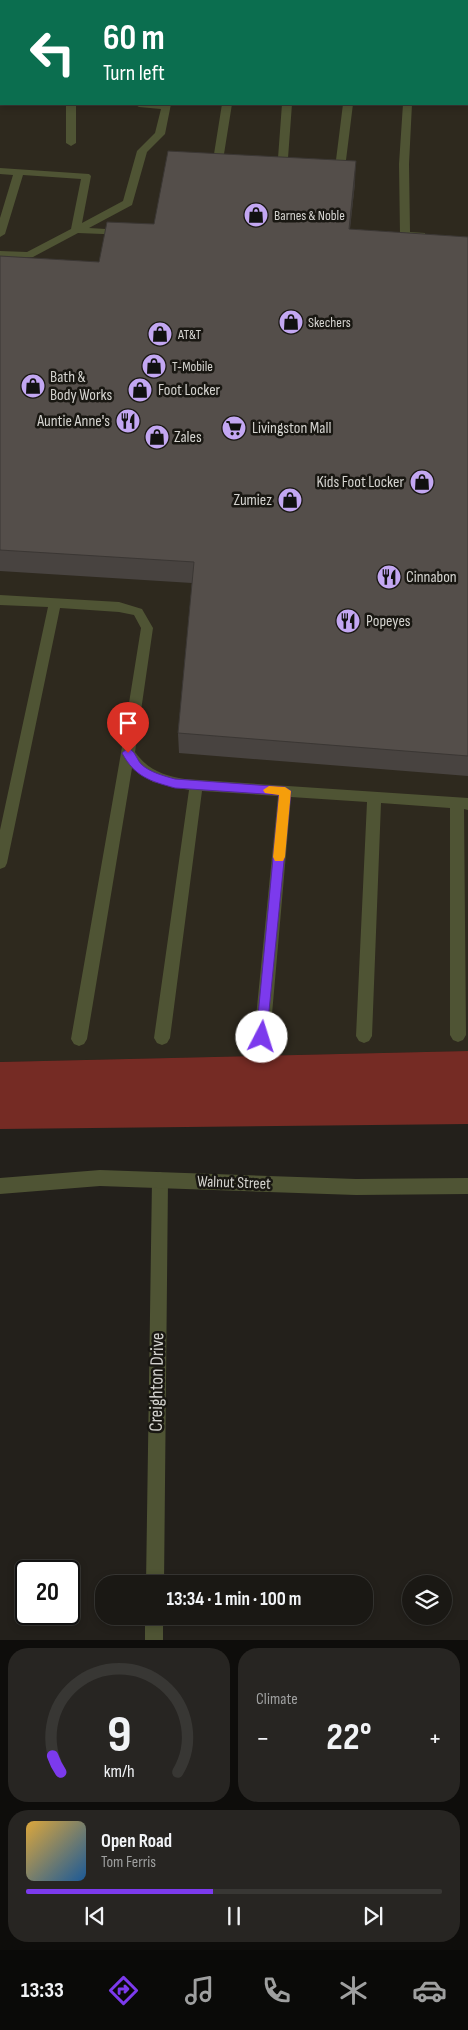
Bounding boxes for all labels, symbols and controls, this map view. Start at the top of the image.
text: 60 m [103,17,165,60]
icon: left [20,20,85,85]
text: Turn left [103,60,165,87]
shop icon: Barnes & Noble [243,202,269,228]
place label: Barnes & Noble [274,207,345,224]
shop icon: Skechers [278,309,304,335]
place label: Skechers [308,314,351,331]
shop icon: AT&T [147,321,173,347]
place label: AT&T [177,326,201,343]
shop icon: T-Mobile [141,353,167,379]
place label: T-Mobile [172,358,213,375]
place label: Bath & Body Works [50,368,112,405]
shop icon: Bath & Body Works [20,373,46,399]
shop icon: Foot Locker [127,377,153,403]
place label: Foot Locker [158,381,221,400]
restaurant icon: Auntie Anne's [115,408,141,434]
place label: Auntie Anne's [36,412,110,431]
supermarket icon: Livingston Mall [221,415,247,441]
place label: Livingston Mall [252,419,331,438]
shop icon: Zales [144,424,170,450]
place label: Zales [174,428,202,447]
shop icon: Kids Foot Locker [409,469,435,495]
place label: Kids Foot Locker [317,473,404,492]
shop icon: Zumiez [277,487,303,513]
place label: Zumiez [233,491,272,510]
restaurant icon: Cinnabon [376,564,402,590]
place label: Cinnabon [406,568,457,587]
restaurant icon: Popeyes [335,608,361,634]
place label: Popeyes [366,612,411,631]
pin [107,702,149,753]
icon: arrive [114,709,142,737]
position arrow [235,1010,287,1062]
street label: Walnut Street [197,1172,271,1194]
street label: Creighton Drive [145,1332,169,1432]
speed limit sign: 20 [15,1560,80,1625]
map controls [402,1575,452,1625]
button: layers [402,1575,452,1625]
text: 13:34 · 1 min · 100 m [167,1588,301,1611]
text: Climate [256,1690,298,1709]
text: 9 [107,1704,131,1767]
text: 22° [326,1715,372,1760]
text: − [256,1722,270,1755]
text: + [428,1722,442,1755]
text: km/h [104,1761,134,1782]
text: Open Road [101,1830,172,1853]
text: Tom Ferris [101,1853,156,1872]
icon: previous [81,1902,109,1930]
icon: pause [220,1902,248,1930]
icon: next [359,1902,387,1930]
icon: directions [106,1973,141,2008]
icon: music [182,1973,217,2008]
icon: phone [259,1973,294,2008]
icon: climate [336,1973,371,2008]
icon: car [412,1973,447,2008]
text: 13:33 [21,1977,64,2004]

